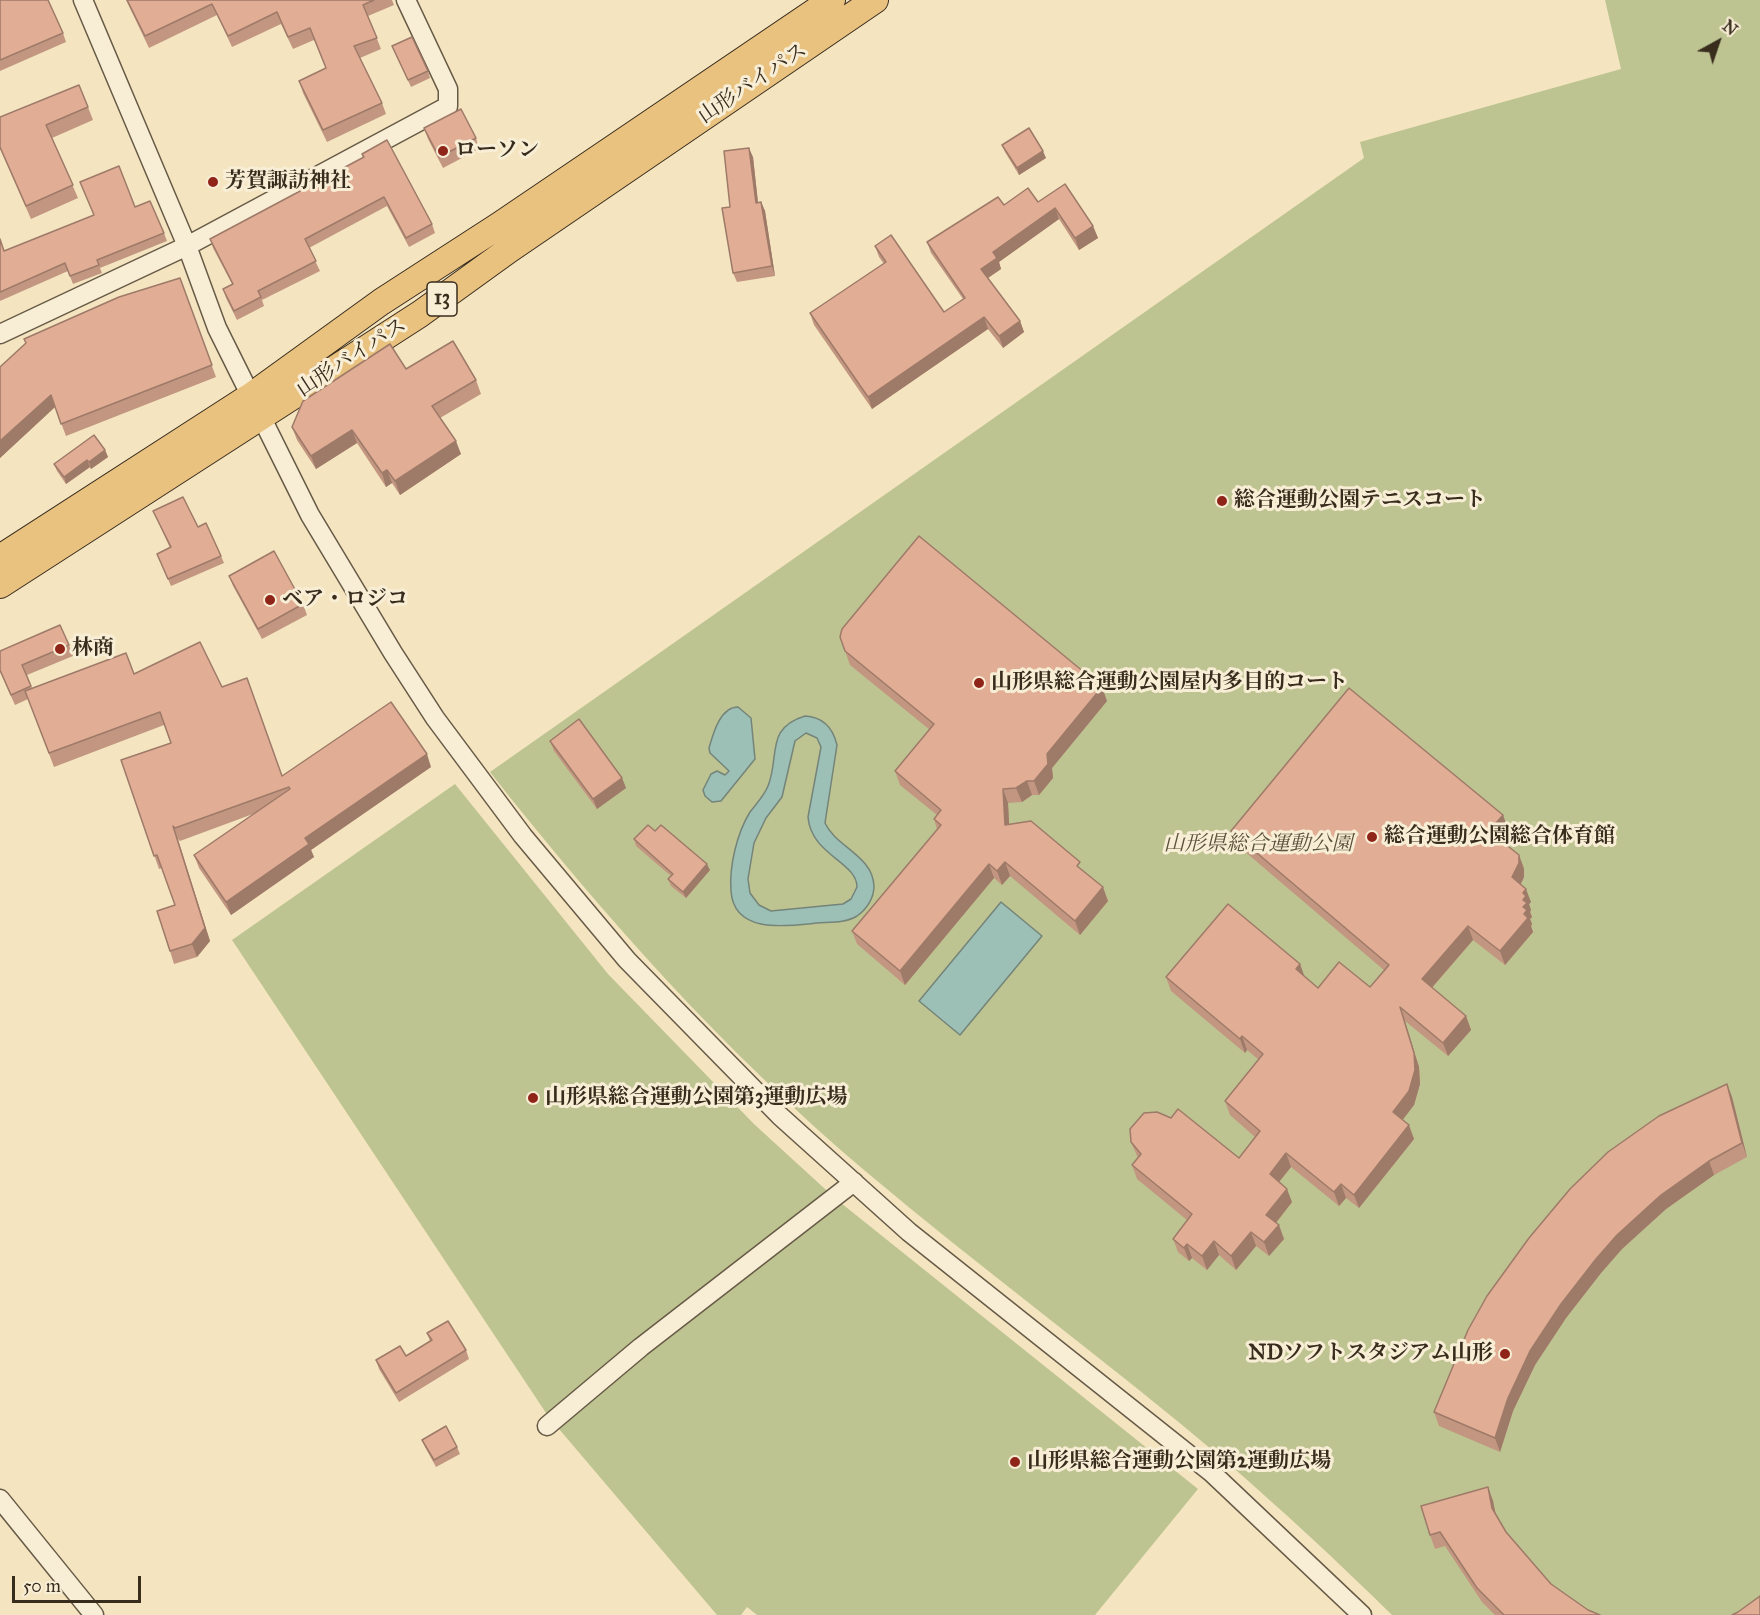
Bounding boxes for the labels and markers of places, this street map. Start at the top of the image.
place label: ローソン [455,138,539,164]
marker: ローソン [436,144,450,158]
place label: 芳賀諏訪神社 [225,169,351,195]
marker: 芳賀諏訪神社 [206,175,220,189]
place label: 総合運動公園テニスコート [1234,488,1486,514]
marker: 総合運動公園テニスコート [1215,494,1229,508]
place label: ベア・ロジコ [282,587,408,613]
marker: ベア・ロジコ [263,593,277,607]
place label: 林商 [72,636,114,662]
marker: 林商 [53,642,67,656]
place label: 山形県総合運動公園屋内多目的コート [991,670,1348,696]
marker: 山形県総合運動公園屋内多目的コート [972,676,986,690]
place label: 総合運動公園総合体育館 [1384,824,1615,850]
marker: 総合運動公園総合体育館 [1365,830,1379,844]
place label: 山形県総合運動公園第3運動広場 [545,1085,847,1111]
marker: 山形県総合運動公園第3運動広場 [526,1091,540,1105]
place label: NDソフトスタジアム山形 [1249,1341,1493,1367]
marker: NDソフトスタジアム山形 [1498,1347,1512,1361]
place label: 山形県総合運動公園第2運動広場 [1027,1449,1331,1475]
marker: 山形県総合運動公園第2運動広場 [1008,1455,1022,1469]

